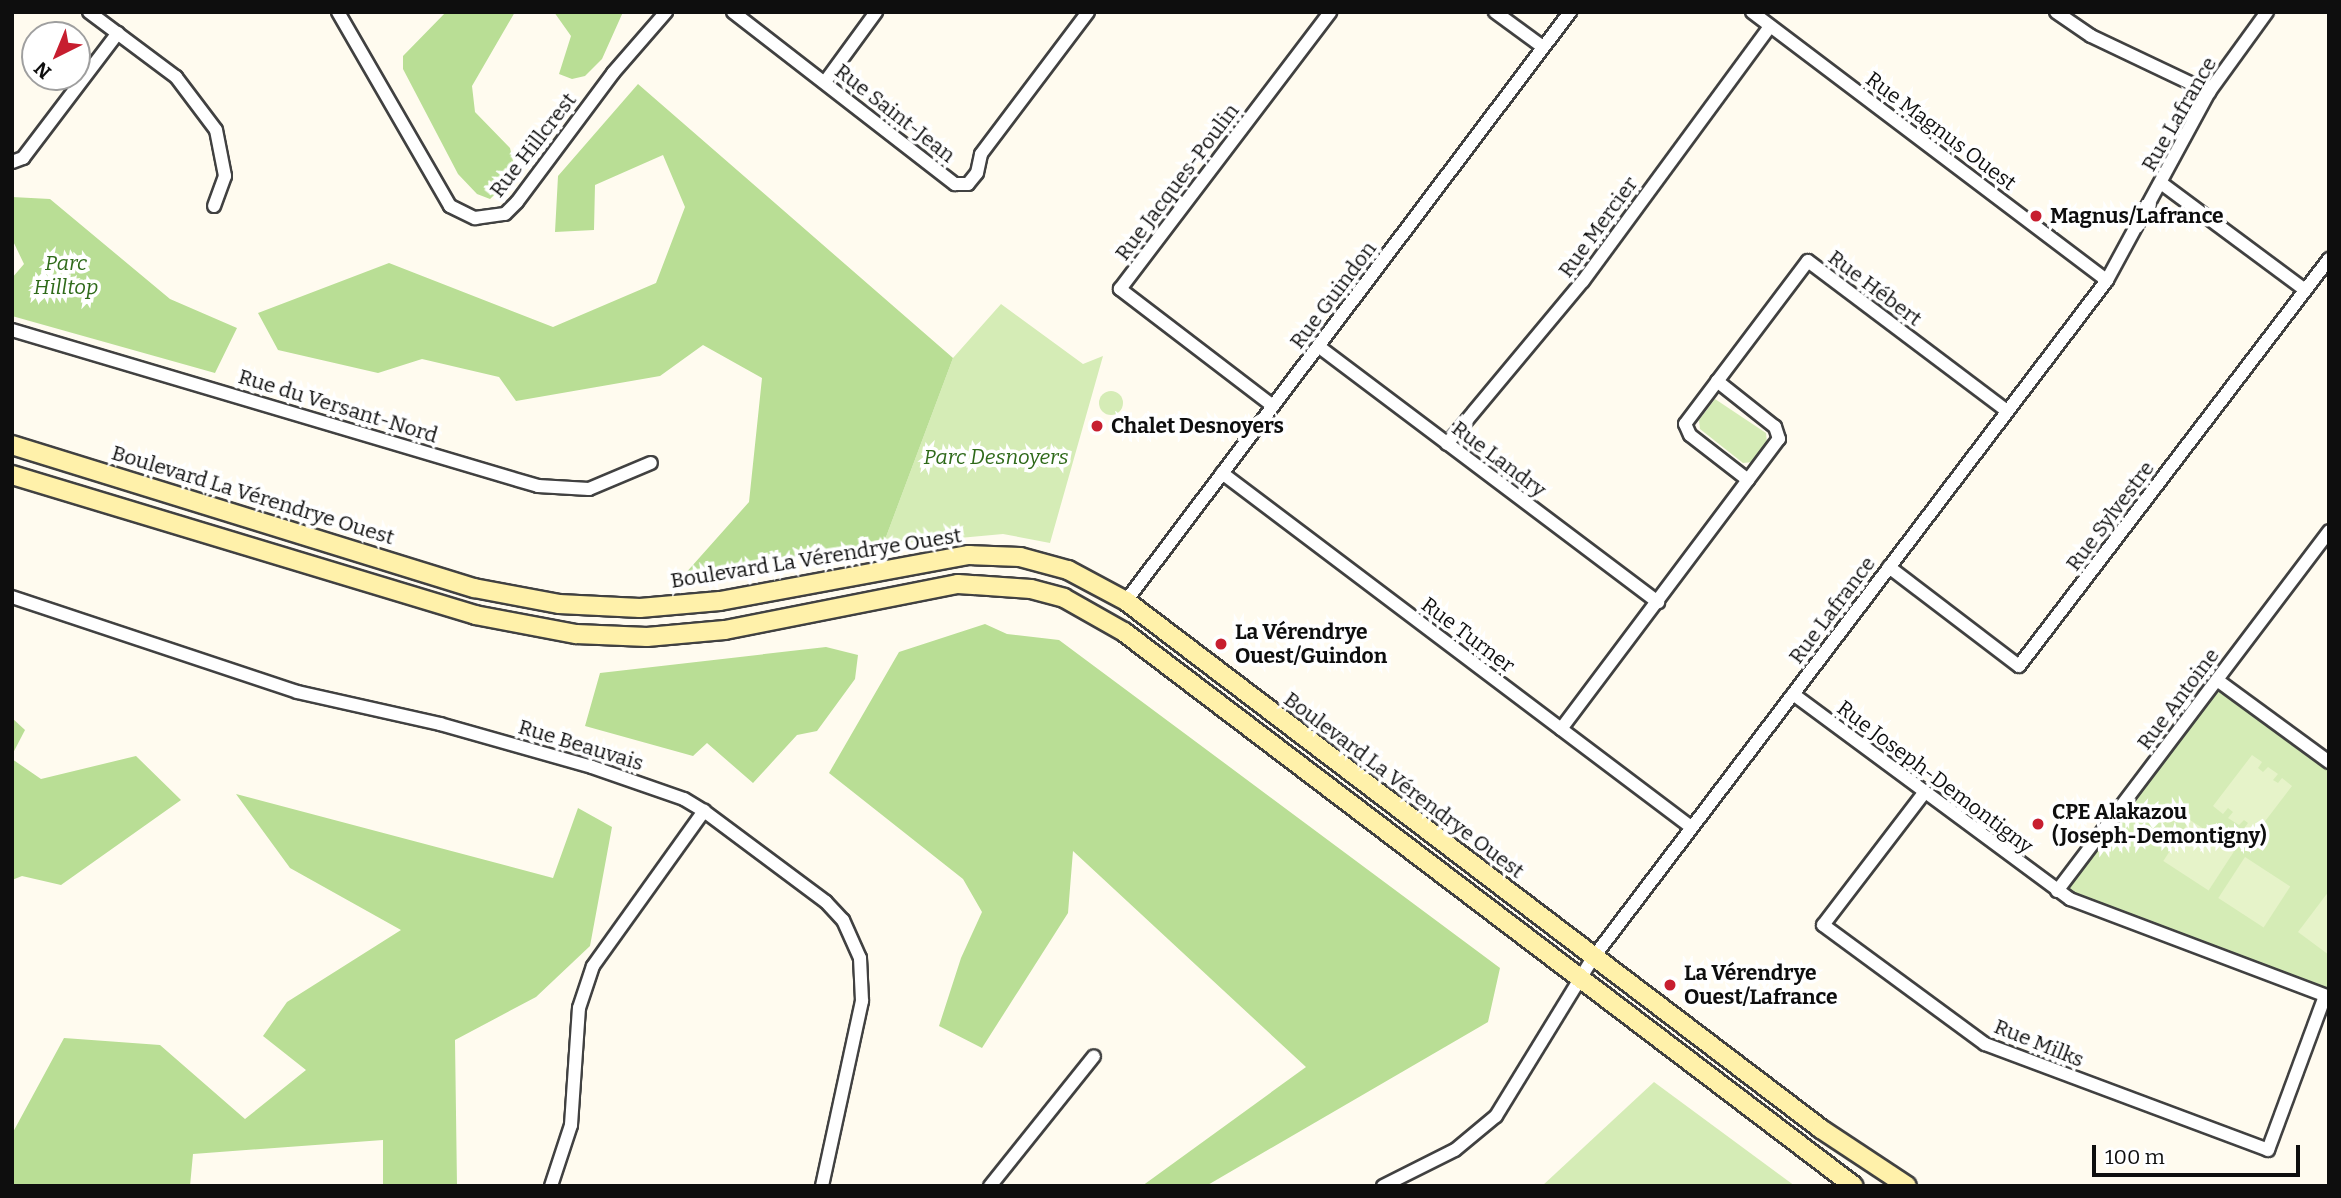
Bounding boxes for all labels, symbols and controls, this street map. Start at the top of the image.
north arrow [21,21,91,91]
street label: Rue Lafrance [2136,52,2222,176]
text: N [29,57,56,84]
street label: Rue Saint-Jean [830,58,960,168]
street label: Rue Magnus Ouest [1861,66,2021,196]
street label: Rue Hillcrest [484,88,582,202]
street label: Rue Jacques-Poulin [1110,99,1244,265]
street label: Rue Mercier [1553,172,1643,282]
place label: Magnus/Lafrance [2050,203,2224,229]
marker: Magnus/Lafrance [2028,208,2044,224]
street label: Rue Guindon [1284,236,1382,354]
street label: Rue Hébert [1823,245,1927,331]
park label: Parc Hilltop [34,250,98,300]
street label: Rue du Versant-Nord [235,364,441,448]
place label: Chalet Desnoyers [1111,413,1284,439]
street label: Rue Landry [1447,415,1551,503]
marker: Chalet Desnoyers [1089,418,1105,434]
street label: Boulevard La Vérendrye Ouest [109,440,397,550]
park label: Parc Desnoyers [924,444,1068,470]
street label: Rue Sylvestre [2061,456,2159,576]
street label: Boulevard La Vérendrye Ouest [669,523,963,593]
street label: Rue Lafrance [1783,551,1881,669]
street label: Rue Turner [1416,592,1520,678]
place label: La Vérendrye Ouest/Guindon [1235,619,1387,669]
marker: La Vérendrye Ouest/Guindon [1213,636,1229,652]
street label: Rue Antoine [2132,643,2224,755]
street label: Boulevard La Vérendrye Ouest [1279,686,1529,884]
street label: Rue Joseph-Demontigny [1832,695,2038,859]
street label: Rue Beauvais [515,714,647,776]
place label: CPE Alakazou (Joseph-Demontigny) [2052,799,2267,849]
marker: CPE Alakazou (Joseph-Demontigny) [2030,816,2046,832]
place label: La Vérendrye Ouest/Lafrance [1684,960,1837,1010]
marker: La Vérendrye Ouest/Lafrance [1662,977,1678,993]
street label: Rue Milks [1990,1014,2088,1072]
scale bar [2096,1132,2304,1176]
text: 100 m [2105,1144,2165,1170]

